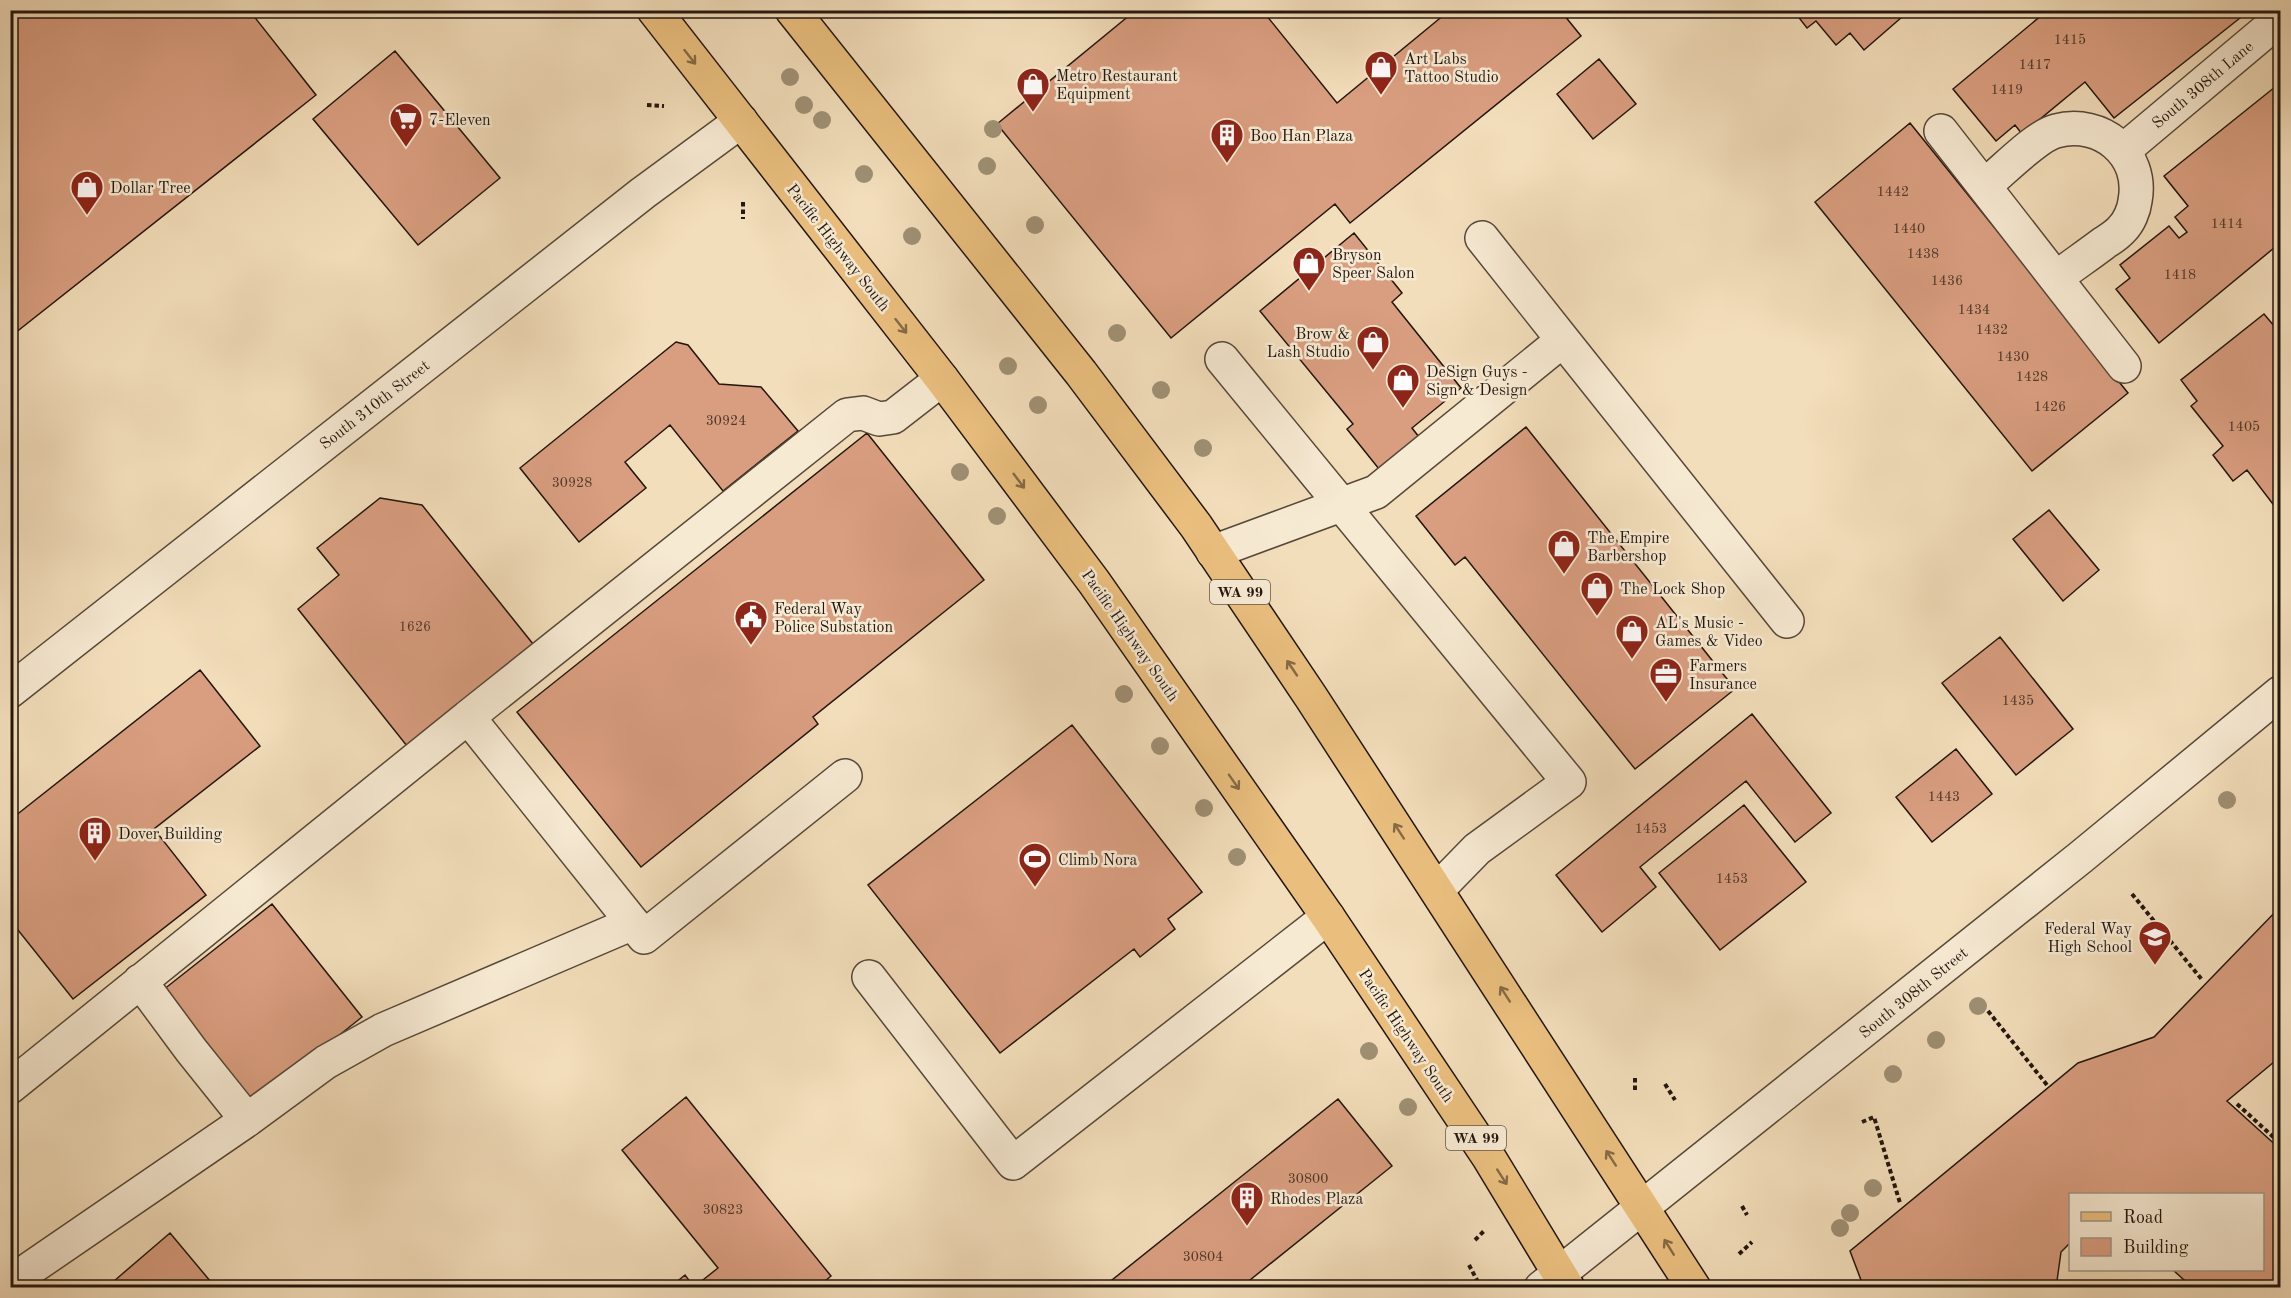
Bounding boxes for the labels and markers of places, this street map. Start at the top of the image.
shop icon: Art Labs Tattoo Studio [1363,49,1399,96]
place label: Art Labs Tattoo Studio [1404,52,1499,86]
shop icon: Metro Restaurant Equipment [1015,66,1051,113]
place label: Metro Restaurant Equipment [1056,69,1178,103]
supermarket icon: 7-Eleven [388,101,424,148]
place label: 7-Eleven [429,113,491,129]
building icon: Boo Han Plaza [1209,117,1245,164]
place label: Boo Han Plaza [1250,129,1353,145]
shop icon: Dollar Tree [69,169,105,216]
place label: Dollar Tree [110,181,191,197]
shop icon: Bryson Speer Salon [1291,245,1327,292]
place label: Bryson Speer Salon [1332,248,1415,282]
shop icon: Brow & Lash Studio [1355,324,1391,371]
place label: Brow & Lash Studio [1267,327,1350,361]
shop icon: DeSign Guys - Sign & Design [1385,362,1421,409]
place label: DeSign Guys - Sign & Design [1426,365,1528,399]
shop icon: The Empire Barbershop [1546,528,1582,575]
place label: The Empire Barbershop [1587,531,1669,565]
shop icon: The Lock Shop [1579,570,1615,617]
place label: The Lock Shop [1620,582,1725,598]
public building icon: Federal Way Police Substation [733,599,769,646]
place label: Federal Way Police Substation [774,602,893,636]
shop icon: AL's Music - Games & Video [1614,613,1650,660]
place label: AL's Music - Games & Video [1655,616,1763,650]
office icon: Farmers Insurance [1648,656,1684,703]
place label: Farmers Insurance [1689,659,1757,693]
building icon: Dover Building [77,815,113,862]
place label: Dover Building [118,827,222,843]
sports icon: Climb Nora [1017,841,1053,888]
place label: Climb Nora [1058,853,1138,869]
school or university icon: Federal Way High School [2137,919,2173,966]
place label: Federal Way High School [2044,922,2133,956]
building icon: Rhodes Plaza [1229,1180,1265,1227]
place label: Rhodes Plaza [1270,1192,1363,1208]

